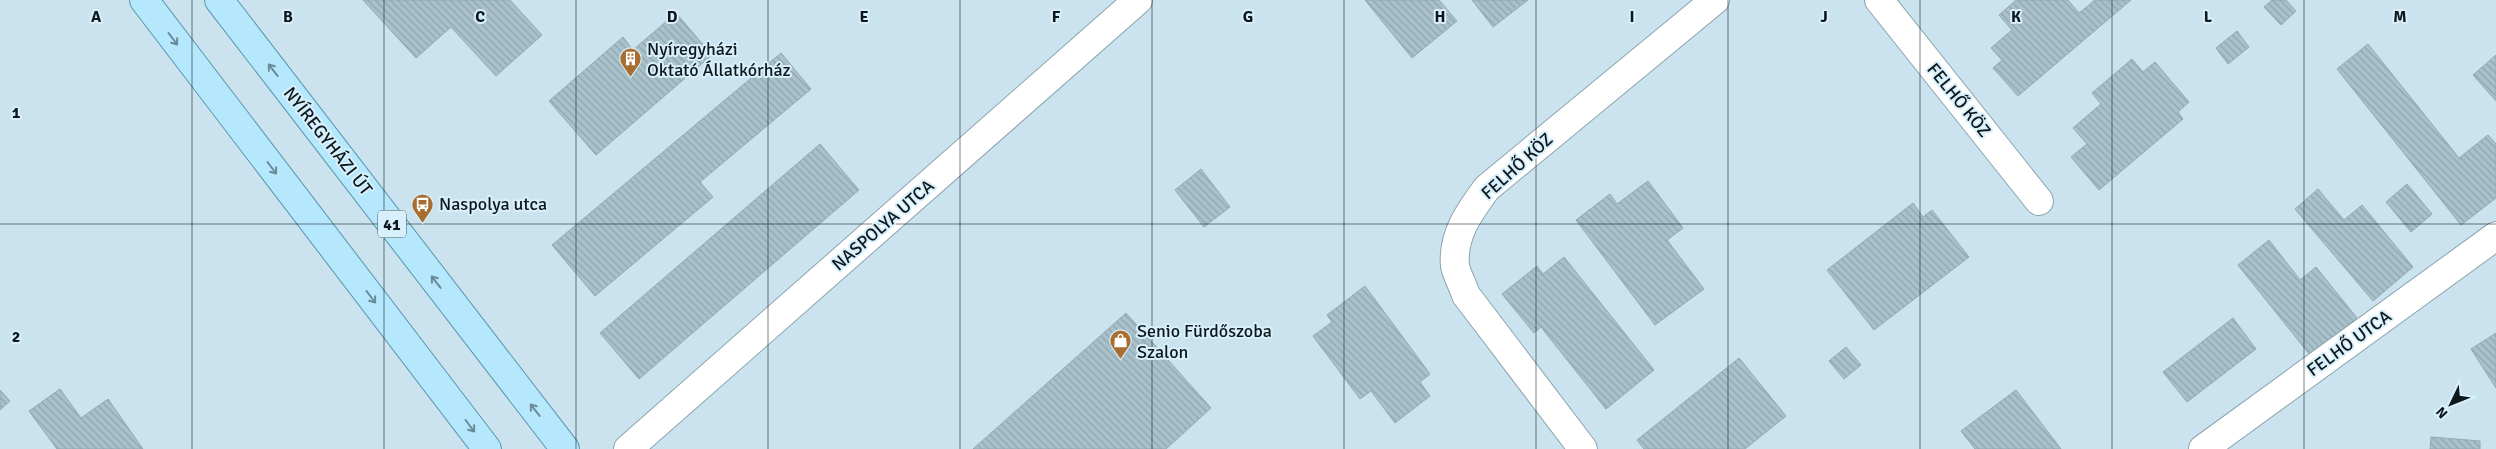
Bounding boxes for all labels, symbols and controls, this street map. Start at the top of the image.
text: A [91,7,102,27]
text: B [283,7,293,27]
text: C [475,7,485,27]
text: D [667,7,678,27]
text: E [859,7,869,27]
text: F [1052,7,1061,27]
text: G [1243,7,1253,27]
text: H [1435,7,1445,27]
text: I [1629,7,1635,27]
text: J [1820,7,1828,27]
text: K [2011,7,2021,27]
text: L [2204,7,2213,27]
text: M [2393,7,2407,27]
one-way arrow [168,32,179,45]
place label: Nyíregyházi Oktató Állatkórház [647,38,791,81]
building icon: Nyíregyházi Oktató Állatkórház [619,47,643,78]
street label: FELHŐ KÖZ [1922,59,1996,141]
one-way arrow [267,64,278,77]
street label: NYÍREGYHÁZI ÚT [279,82,377,200]
text: 1 [12,103,21,123]
street label: FELHŐ KÖZ [1477,128,1557,204]
one-way arrow [267,161,277,175]
street label: NASPOLYA UTCA [827,175,939,275]
bus stop icon: Naspolya utca [411,192,435,223]
place label: Naspolya utca [439,193,547,215]
road number: 41 [378,210,406,238]
one-way arrow [430,276,441,289]
one-way arrow [365,290,376,303]
street label: FELHŐ UTCA [2302,305,2396,381]
place label: Senio Fürdőszoba Szalon [1137,320,1272,363]
text: 2 [12,327,20,347]
shop icon: Senio Fürdőszoba Szalon [1109,329,1133,360]
north arrow [2426,379,2476,429]
one-way arrow [530,403,540,417]
text: N [2432,403,2451,422]
one-way arrow [464,419,475,432]

